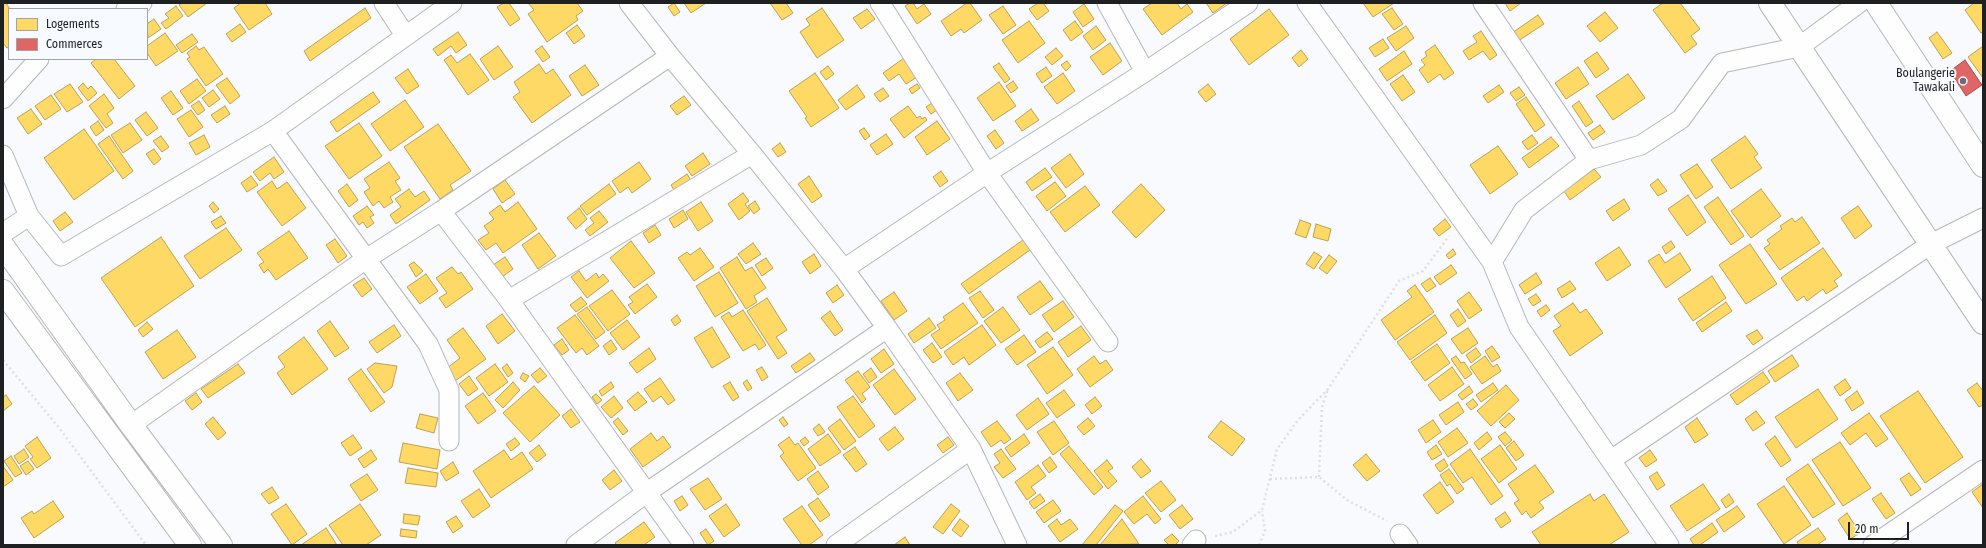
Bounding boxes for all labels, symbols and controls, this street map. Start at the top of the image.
legend [8,8,148,60]
text: Logements [46,17,99,31]
text: Commerces [46,37,102,51]
place label: Boulangerie Tawakali [1896,67,1955,95]
marker: Boulangerie Tawakali [1958,76,1968,86]
scale bar [1850,514,1911,540]
text: 20 m [1855,522,1879,536]

